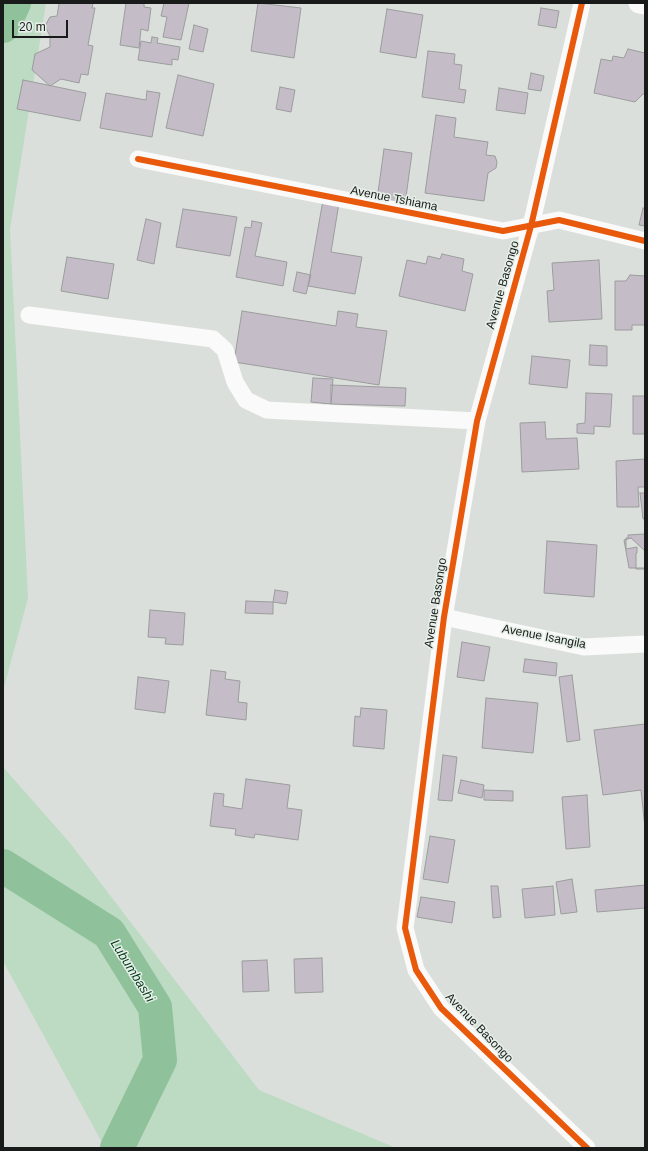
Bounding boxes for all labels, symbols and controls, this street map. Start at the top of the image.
scale bar [14,12,70,38]
text: 20 m [19,20,46,34]
street label: Avenue Tshiama [349,183,439,215]
street label: Avenue Basongo [484,239,522,331]
street label: Avenue Basongo [422,557,450,649]
street label: Avenue Isangila [501,622,587,652]
water label: Lubumbashi [107,937,157,1005]
street label: Avenue Basongo [442,990,516,1066]

